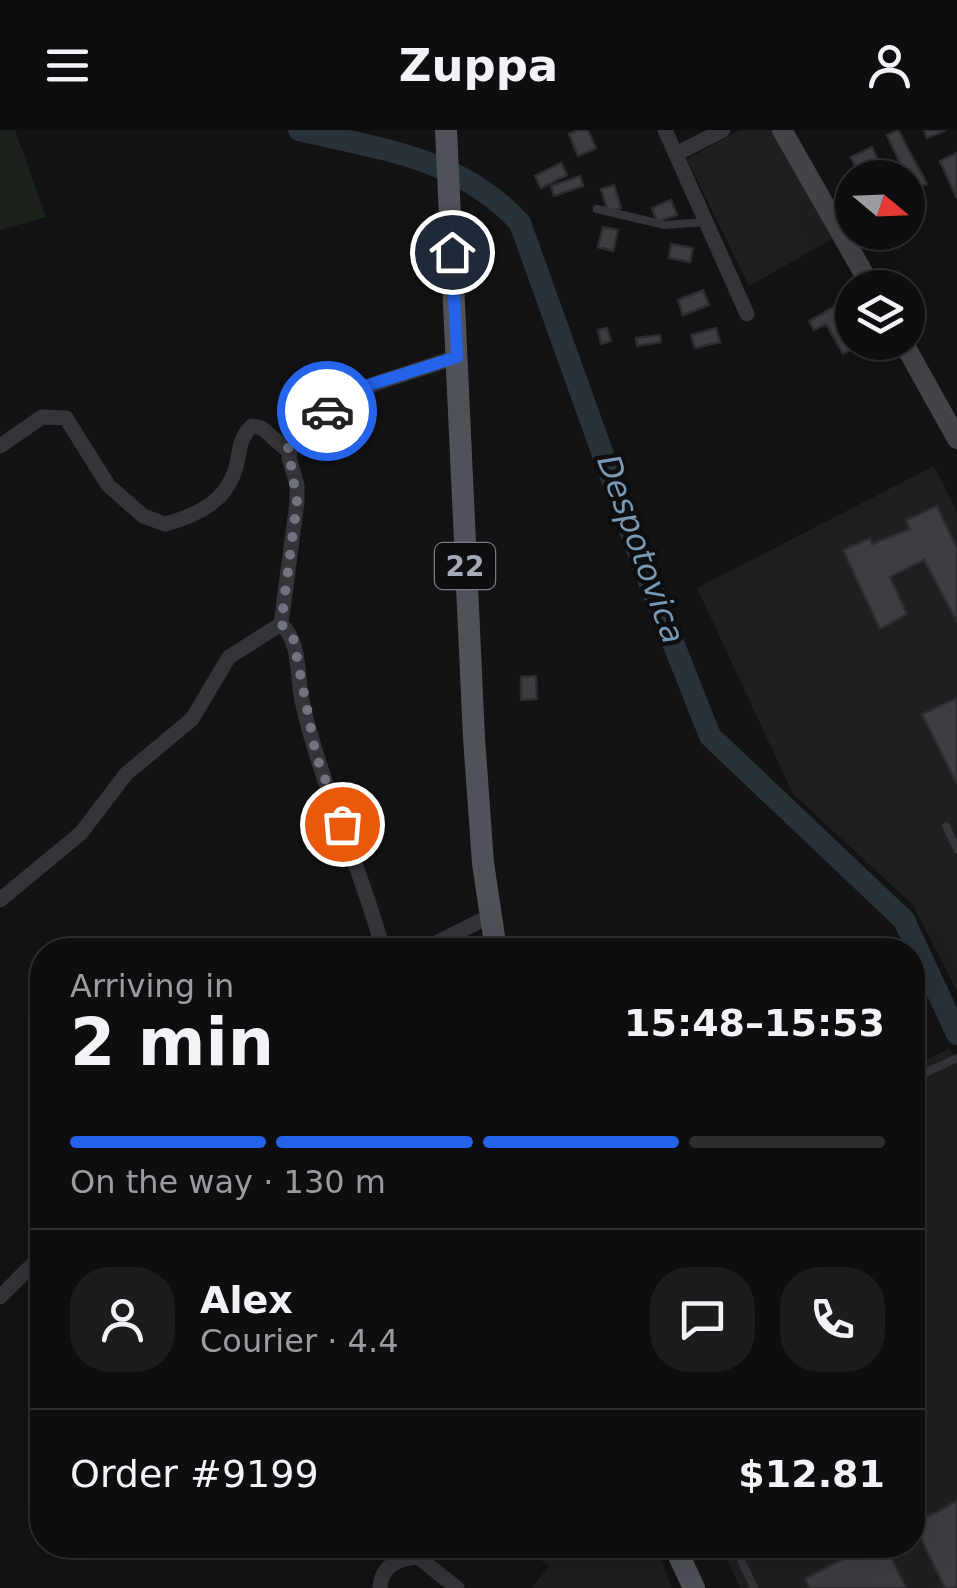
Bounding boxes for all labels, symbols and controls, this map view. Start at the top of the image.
icon: menu [40,38,95,93]
icon: person [862,38,917,93]
text: Zuppa [399,39,558,92]
north arrow [835,160,925,250]
map controls [835,160,925,360]
pin [410,210,495,295]
icon: home [425,225,480,280]
button: layers [835,270,925,360]
courier [277,361,377,461]
icon: car [300,384,355,439]
water label: Despotovica [589,449,693,649]
road number: 22 [435,543,495,589]
pin [300,782,385,867]
icon: bag [315,797,370,852]
text: Arriving in [70,967,234,1005]
text: 15:48–15:53 [624,1001,885,1045]
text: 2 min [70,1005,274,1080]
text: On the way · 130 m [70,1163,386,1201]
button: person [70,1267,175,1372]
button: chat [650,1267,755,1372]
button: phone [780,1267,885,1372]
text: Alex [200,1278,293,1322]
text: Courier · 4.4 [200,1322,399,1360]
text: Order #9199 [70,1452,319,1496]
text: $12.81 [738,1452,885,1496]

